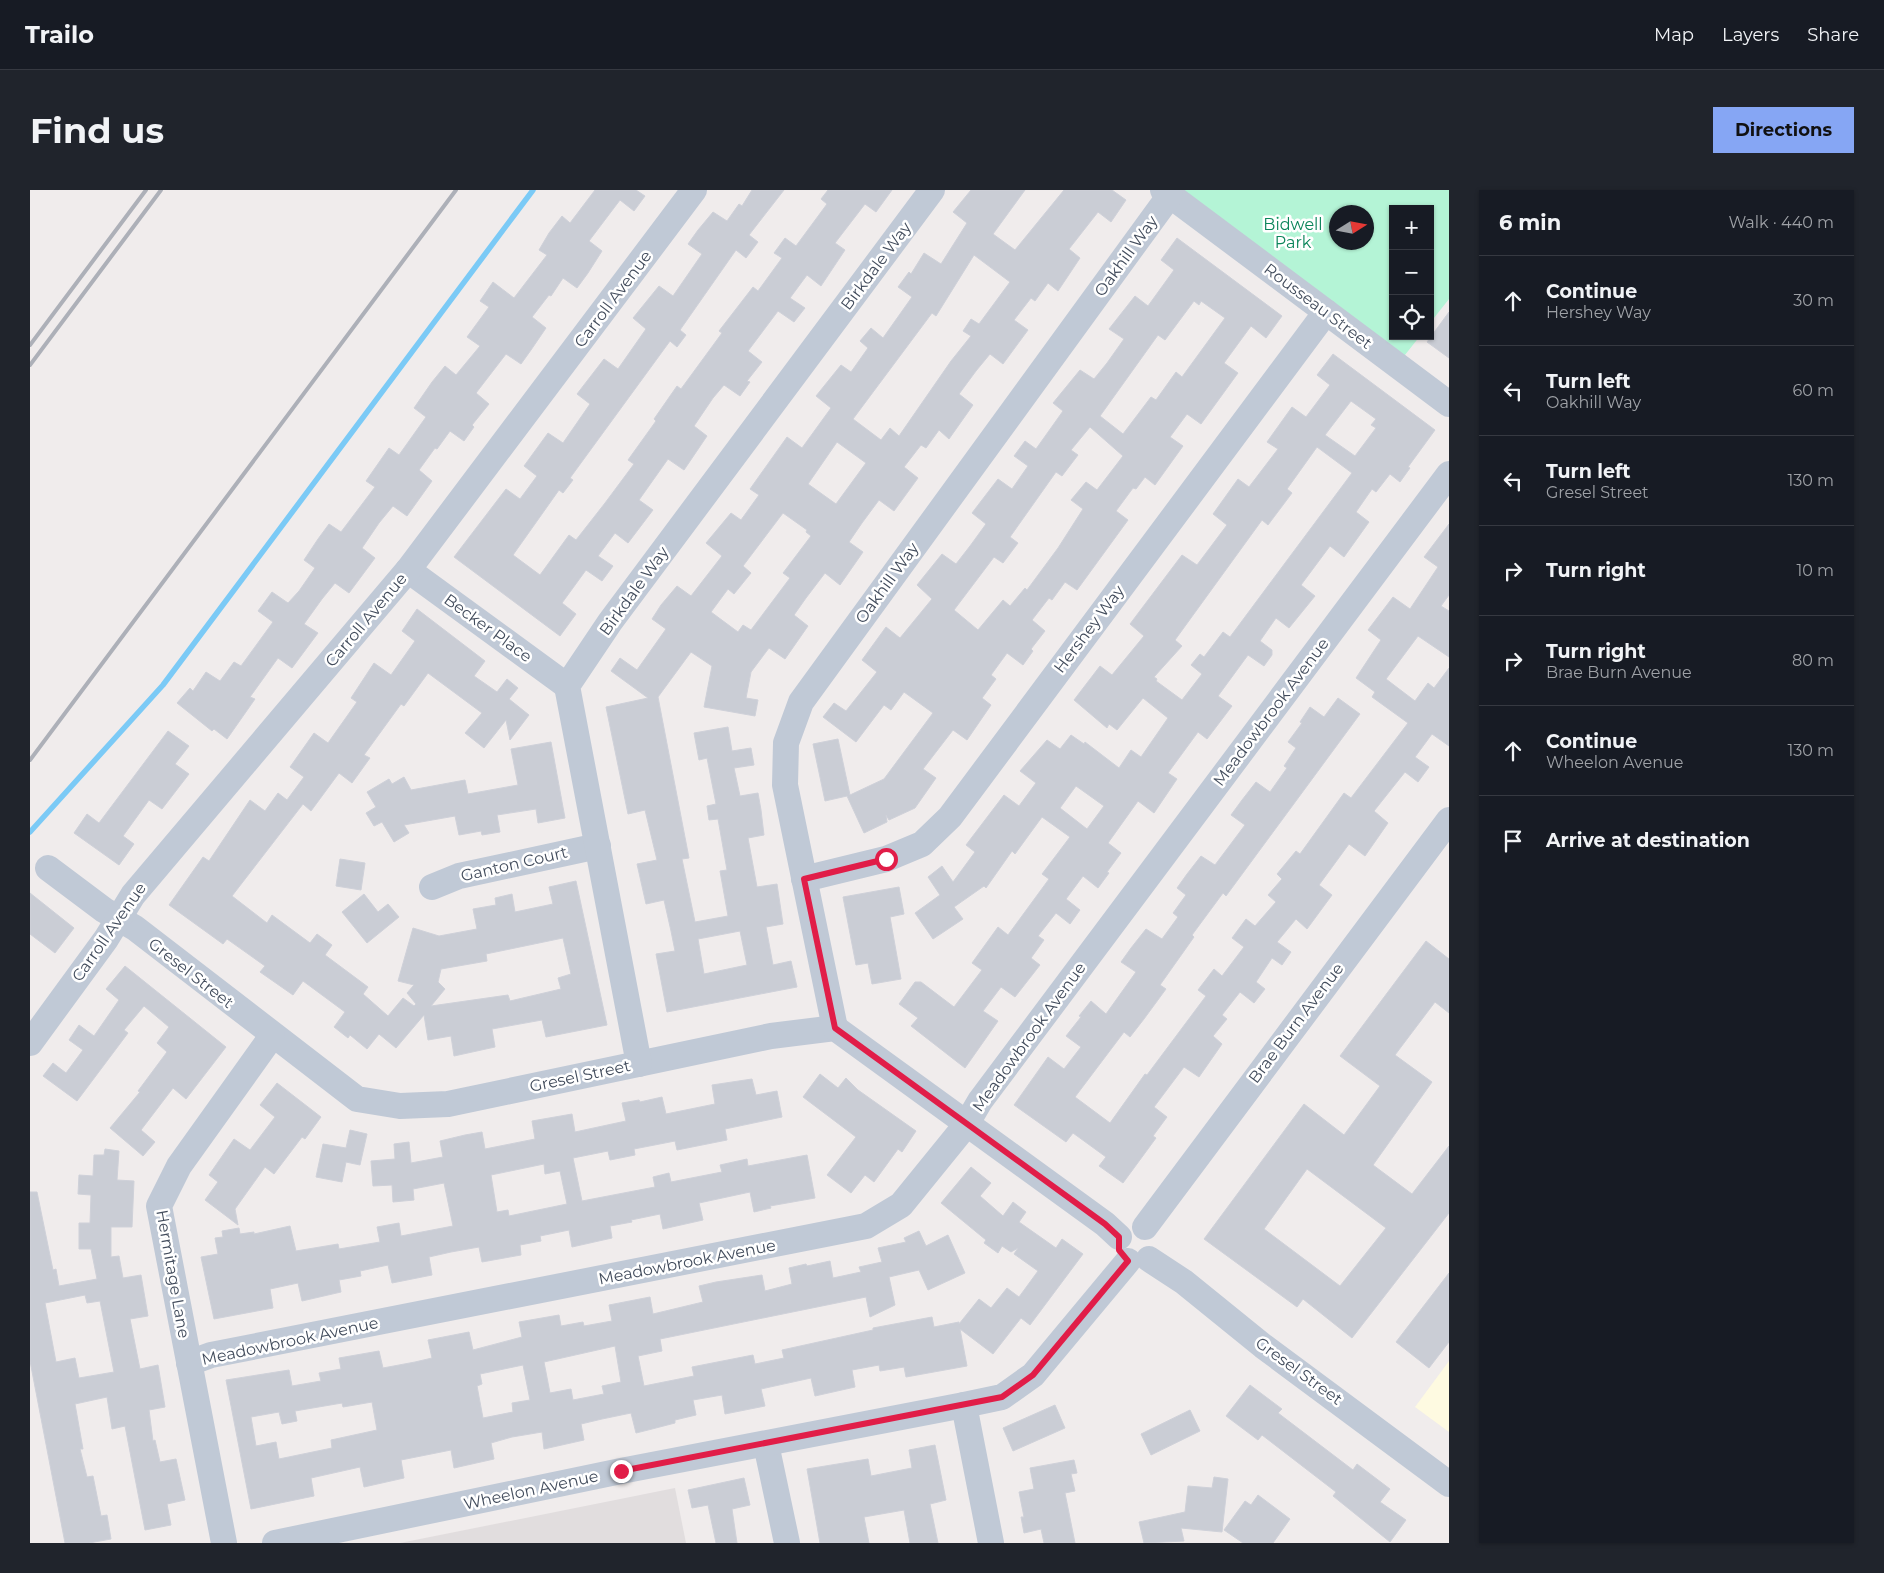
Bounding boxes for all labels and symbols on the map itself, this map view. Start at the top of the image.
north arrow [1329,205,1374,250]
street label: Oakhill Way [1090,212,1162,300]
park label: Bidwell Park [1263,215,1323,252]
street label: Birkdale Way [837,218,915,314]
street label: Carroll Avenue [570,247,656,351]
street label: Rousseau Street [1260,259,1376,353]
street label: Oakhill Way [851,539,923,627]
street label: Birkdale Way [595,543,673,639]
street label: Carroll Avenue [321,569,411,671]
street label: Hershey Way [1050,581,1128,677]
street label: Becker Place [440,590,536,666]
street label: Meadowbrook Avenue [1209,634,1333,790]
street label: Ganton Court [459,842,570,885]
route start [875,848,898,871]
street label: Carroll Avenue [68,879,150,985]
street label: Gresel Street [145,934,238,1012]
street label: Meadowbrook Avenue [968,959,1090,1115]
street label: Brae Burn Avenue [1245,959,1347,1087]
street label: Gresel Street [528,1056,633,1096]
street label: Hermitage Lane [152,1208,194,1340]
street label: Meadowbrook Avenue [597,1235,777,1289]
street label: Meadowbrook Avenue [200,1313,380,1369]
street label: Gresel Street [1252,1333,1346,1409]
route end [610,1460,633,1483]
street label: Wheelon Avenue [462,1466,600,1514]

